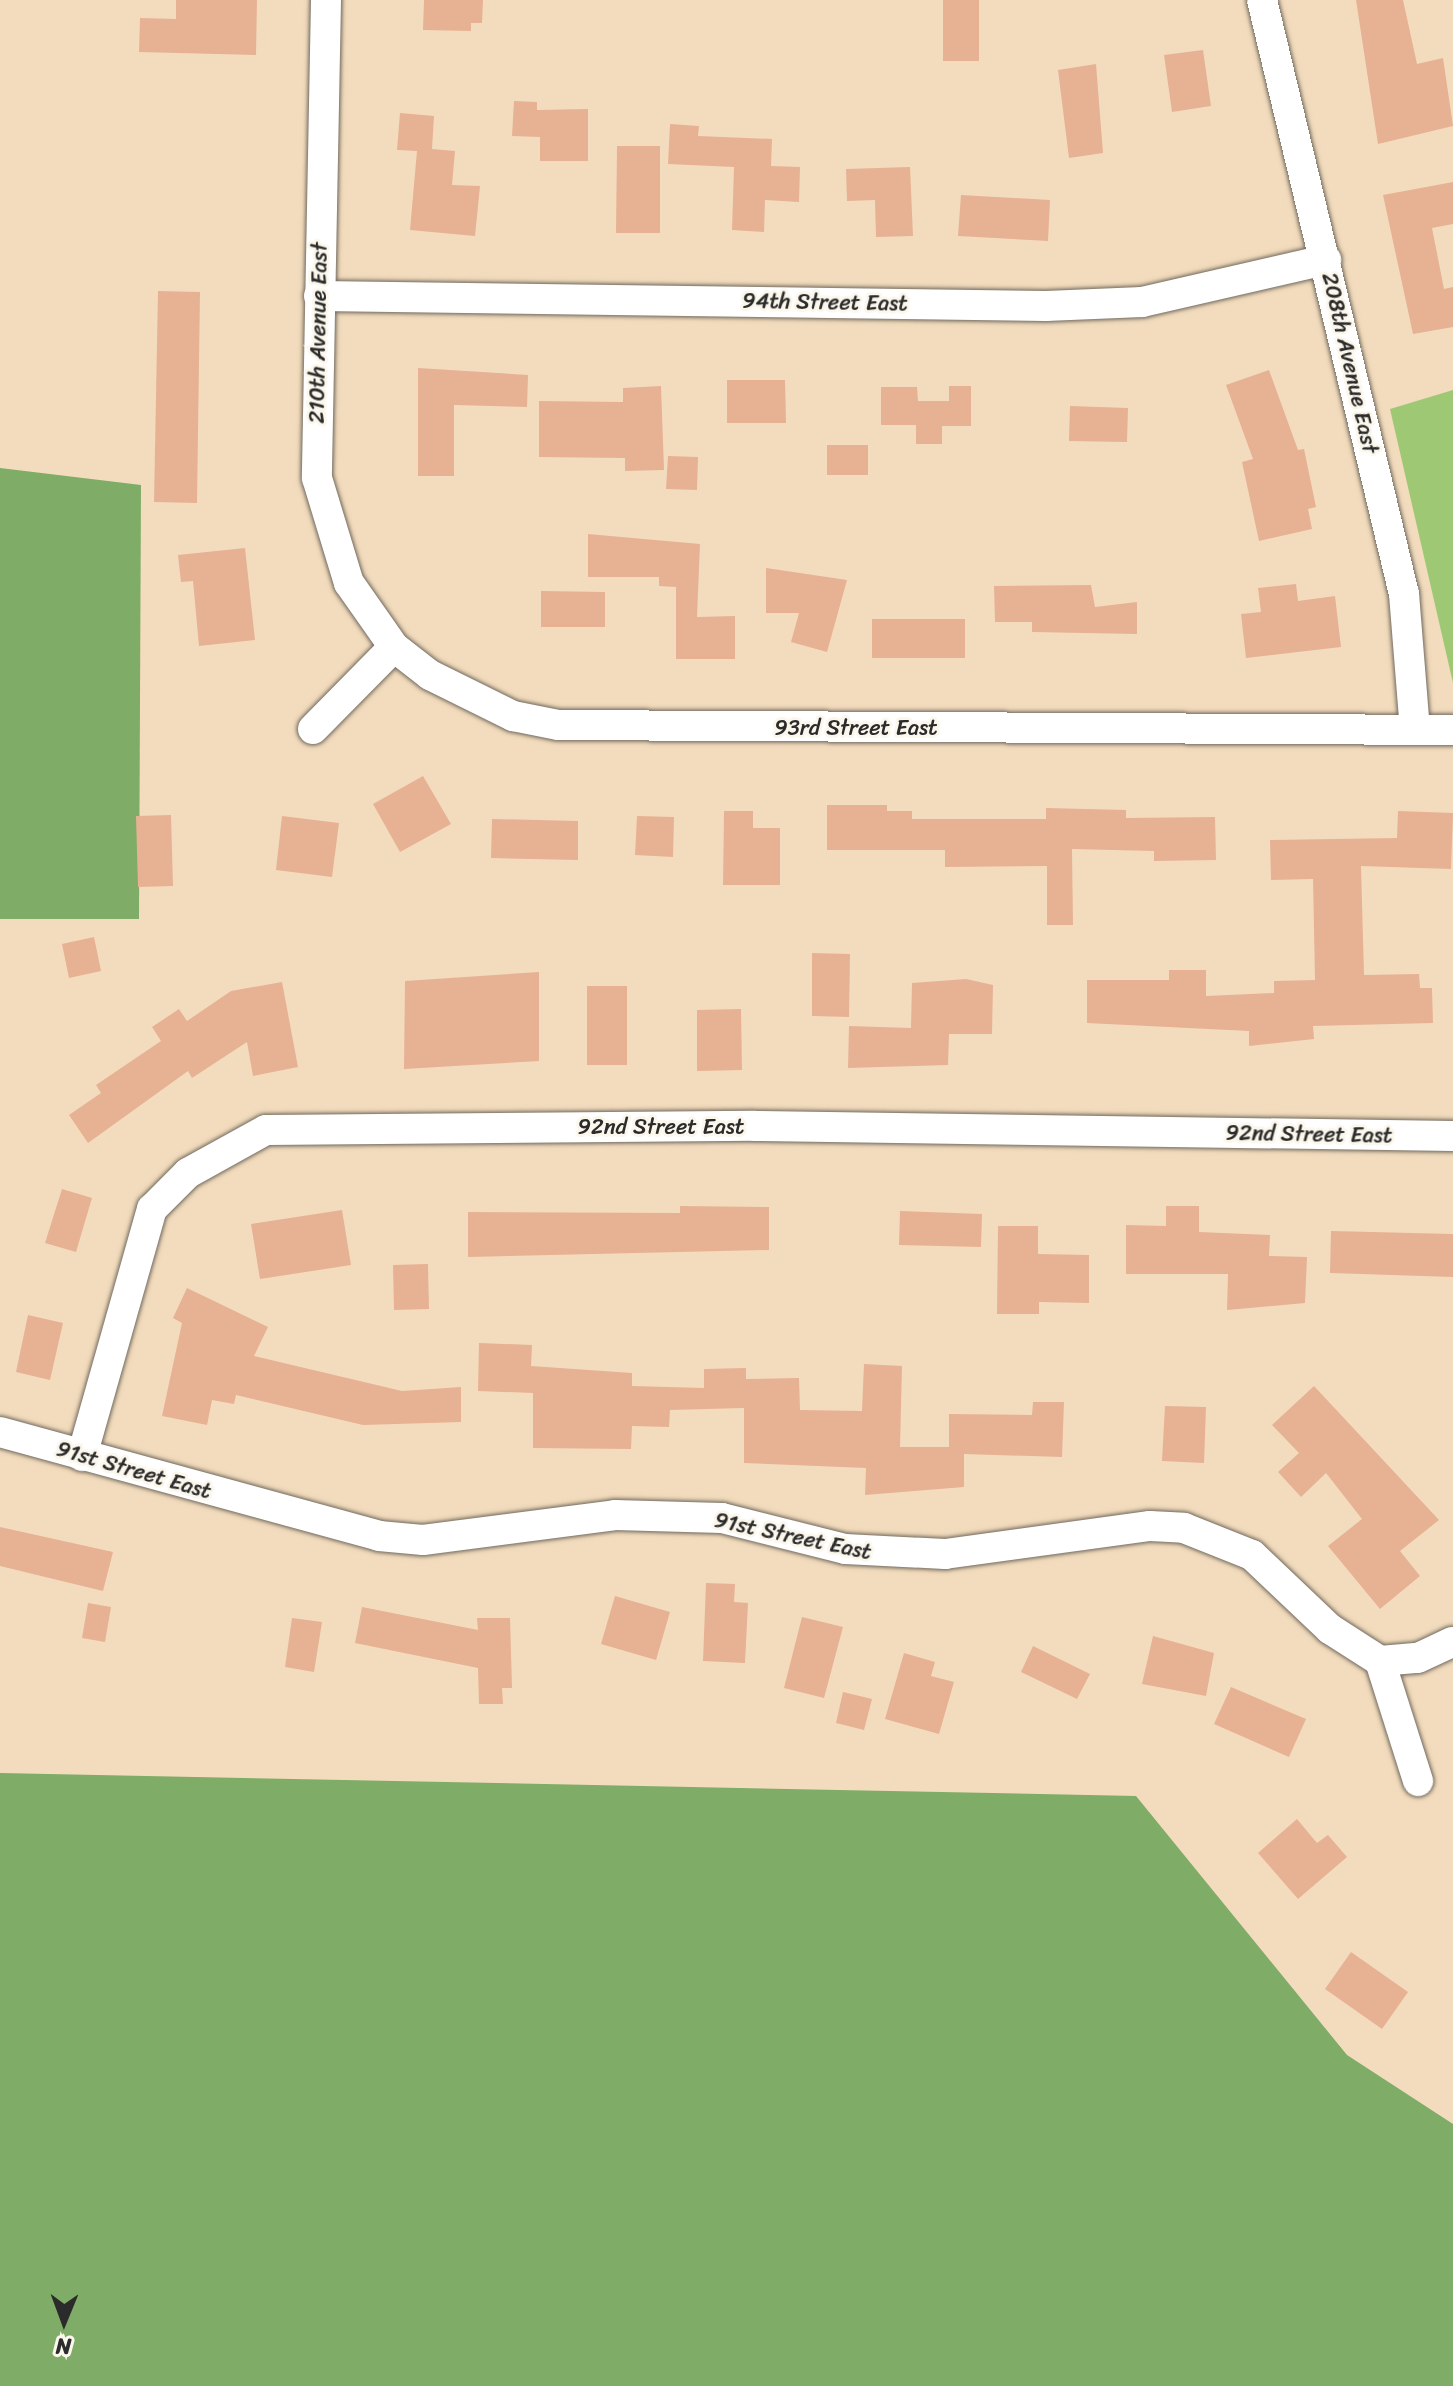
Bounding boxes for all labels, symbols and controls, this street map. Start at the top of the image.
street label: 210th Avenue East [303,242,333,424]
street label: 208th Avenue East [1316,270,1384,456]
street label: 94th Street East [741,287,909,317]
street label: 93rd Street East [774,715,938,741]
street label: 92nd Street East [577,1114,745,1140]
street label: 92nd Street East [1225,1119,1393,1149]
street label: 91st Street East [53,1435,215,1505]
street label: 91st Street East [711,1506,875,1566]
north arrow [24,2282,104,2362]
text: N [56,2327,72,2366]

